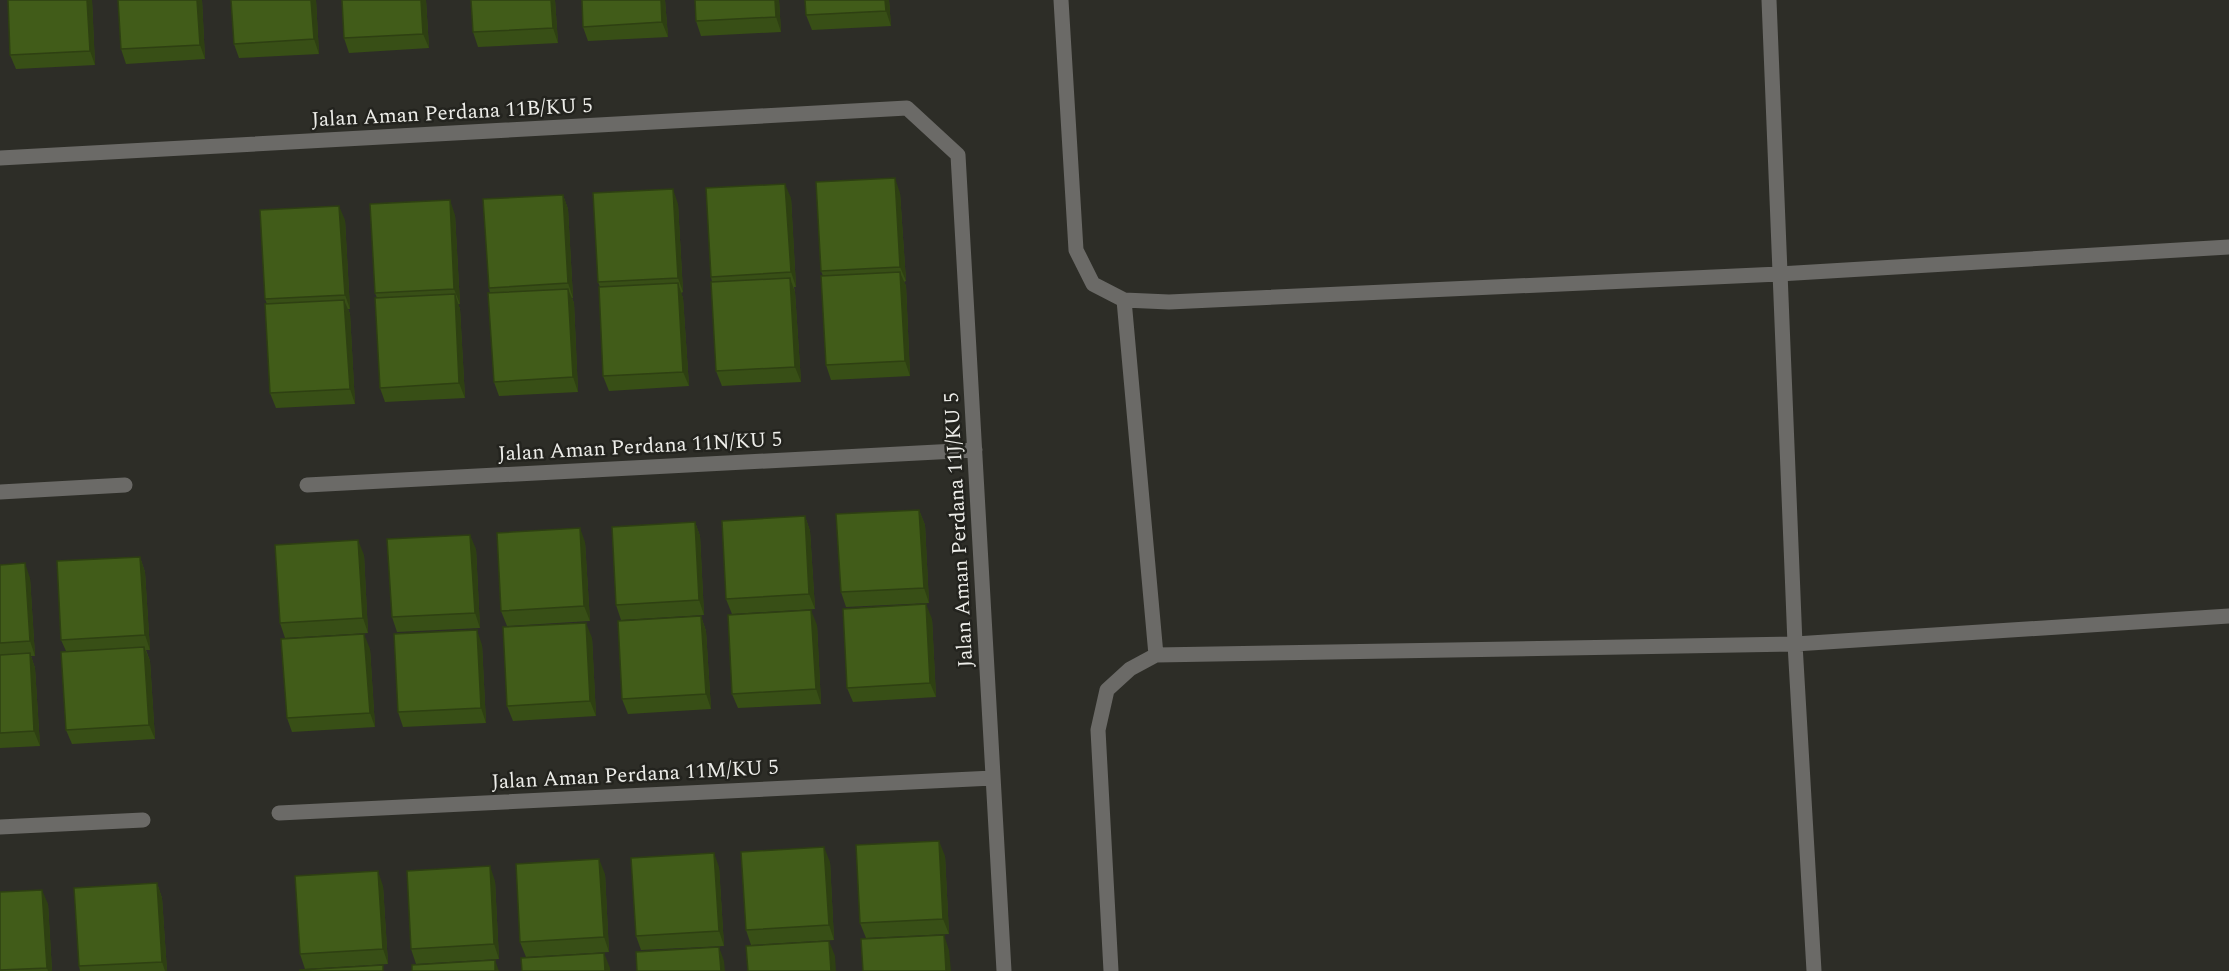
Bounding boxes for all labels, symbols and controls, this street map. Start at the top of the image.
street label: Jalan Aman Perdana 11B/KU 5 [311,90,593,136]
street label: Jalan Aman Perdana 11J/KU 5 [936,392,982,668]
street label: Jalan Aman Perdana 11N/KU 5 [497,424,783,470]
street label: Jalan Aman Perdana 11M/KU 5 [491,751,780,799]

